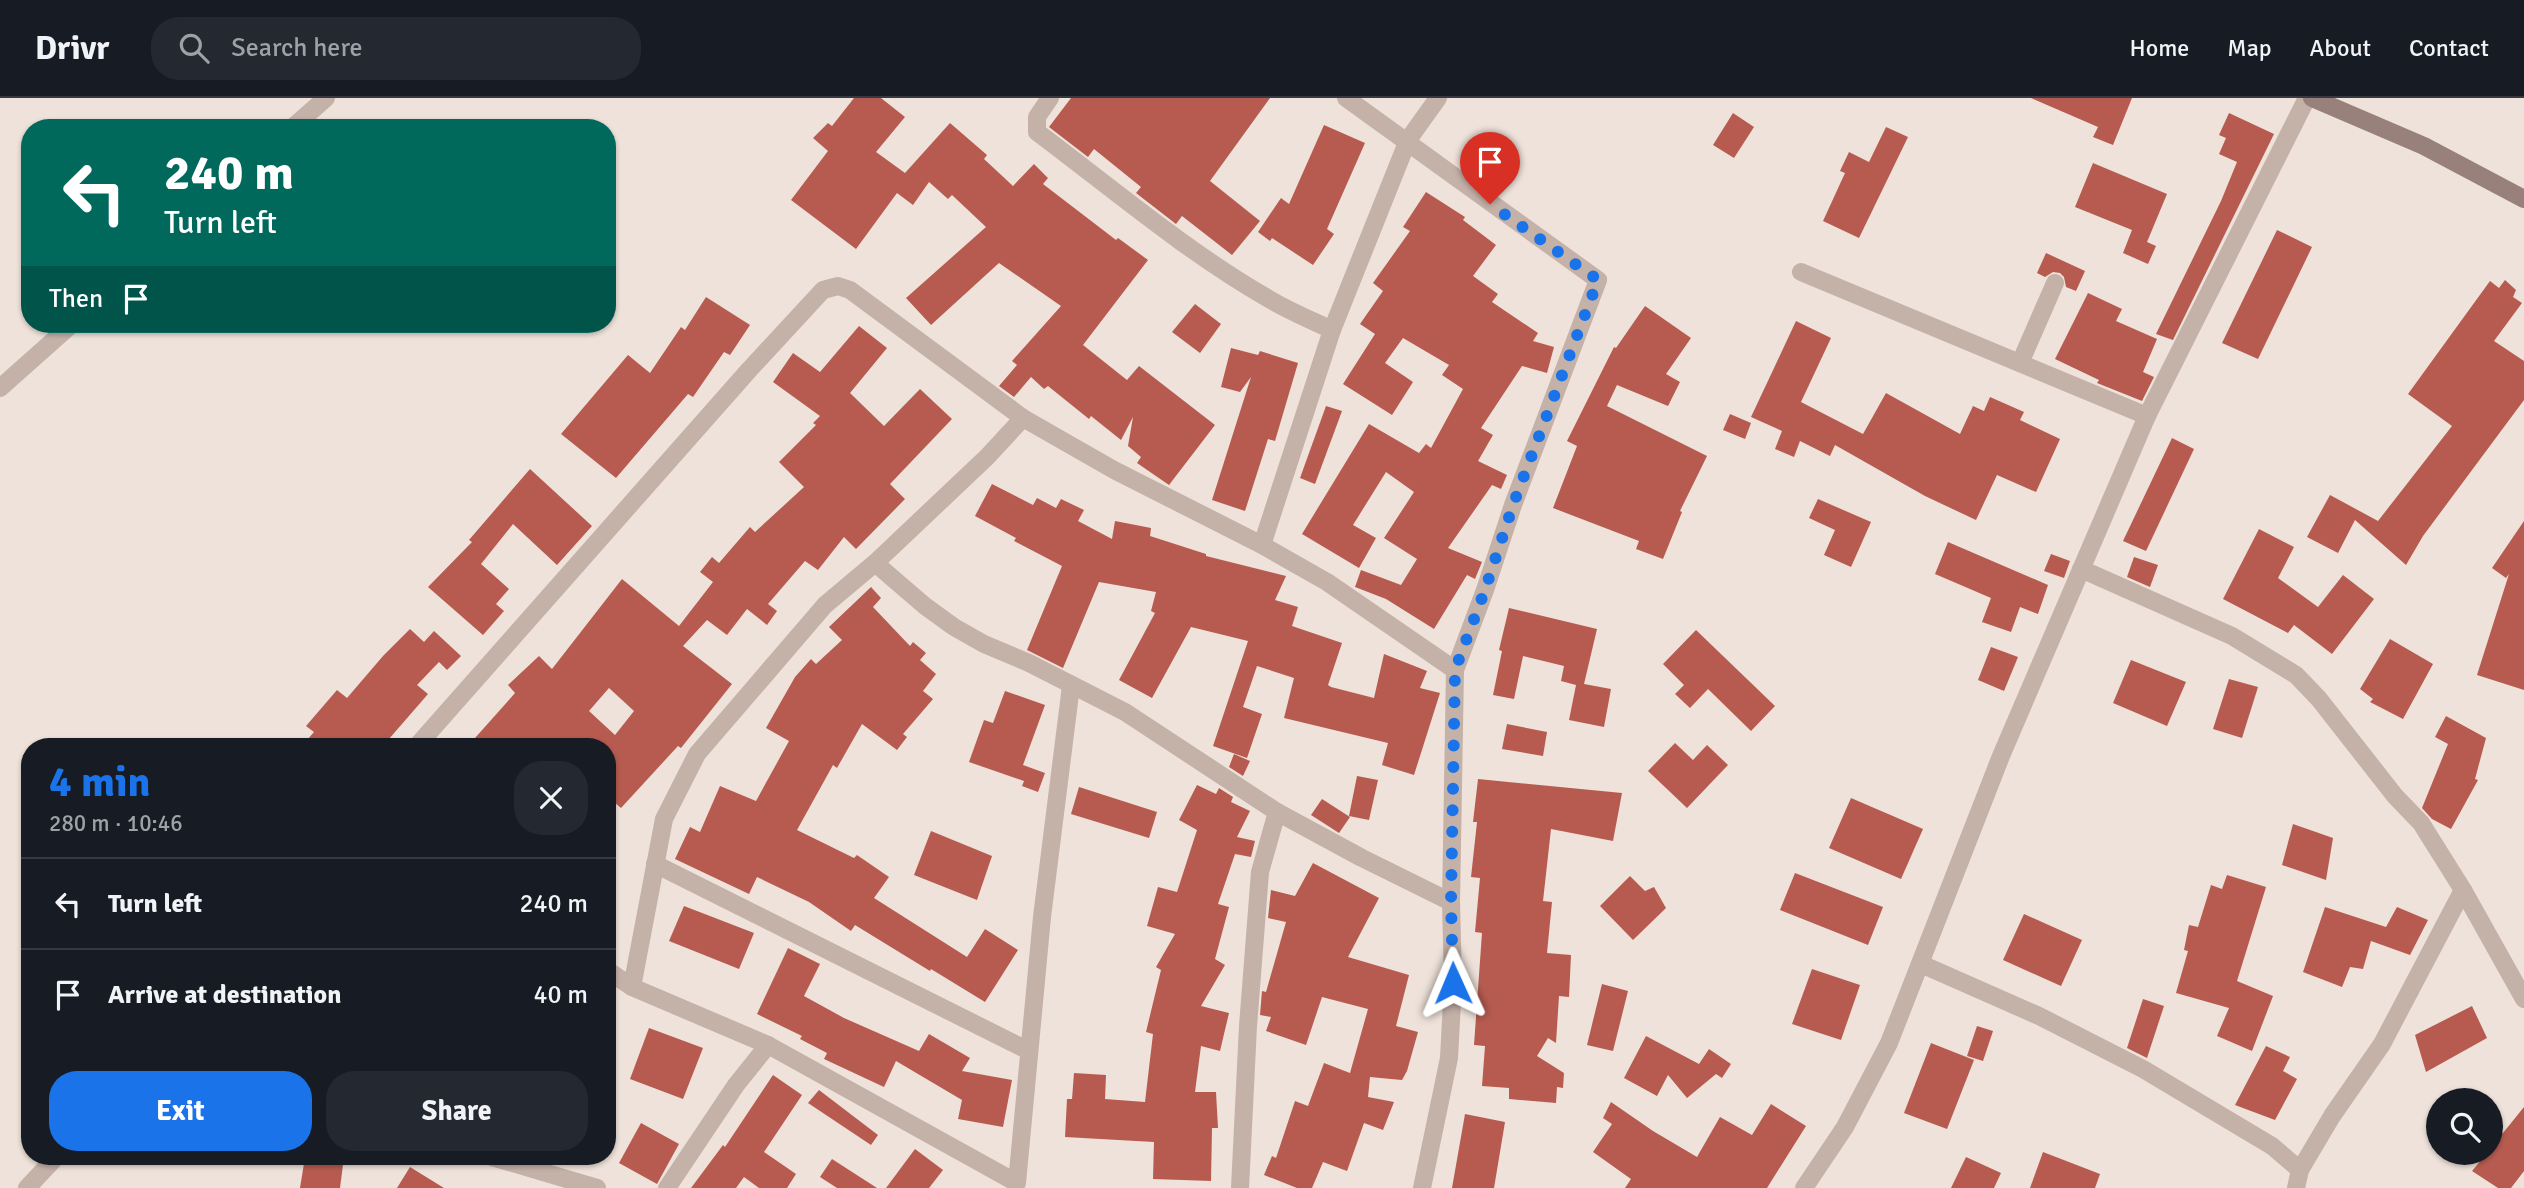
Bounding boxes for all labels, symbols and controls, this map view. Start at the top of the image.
search box [151,17,641,80]
text: Drivr [35,28,109,69]
icon: search [175,29,213,67]
text: Search here [231,32,362,64]
text: Home [2129,33,2189,63]
text: Map [2227,33,2272,63]
text: About [2310,33,2371,63]
text: Contact [2409,33,2489,63]
pin [1460,132,1520,204]
text: 240 m [164,143,294,203]
icon: arrive [1471,143,1509,181]
icon: left [49,147,140,238]
text: Turn left [164,203,277,242]
icon: arrive [117,280,155,318]
text: Then [49,283,103,315]
text: 4 min [49,757,150,808]
button: close [514,761,588,835]
text: 280 m · 10:46 [49,809,183,838]
icon: left [49,885,87,923]
text: Turn left [108,888,202,920]
text: 240 m [519,888,588,920]
position arrow [1416,946,1490,1020]
icon: arrive [49,976,87,1014]
text: Arrive at destination [108,979,341,1011]
text: 40 m [533,979,588,1011]
button: Exit [49,1071,312,1151]
button: Share [326,1071,588,1151]
map controls [2426,1088,2503,1165]
button: search [2426,1088,2503,1165]

